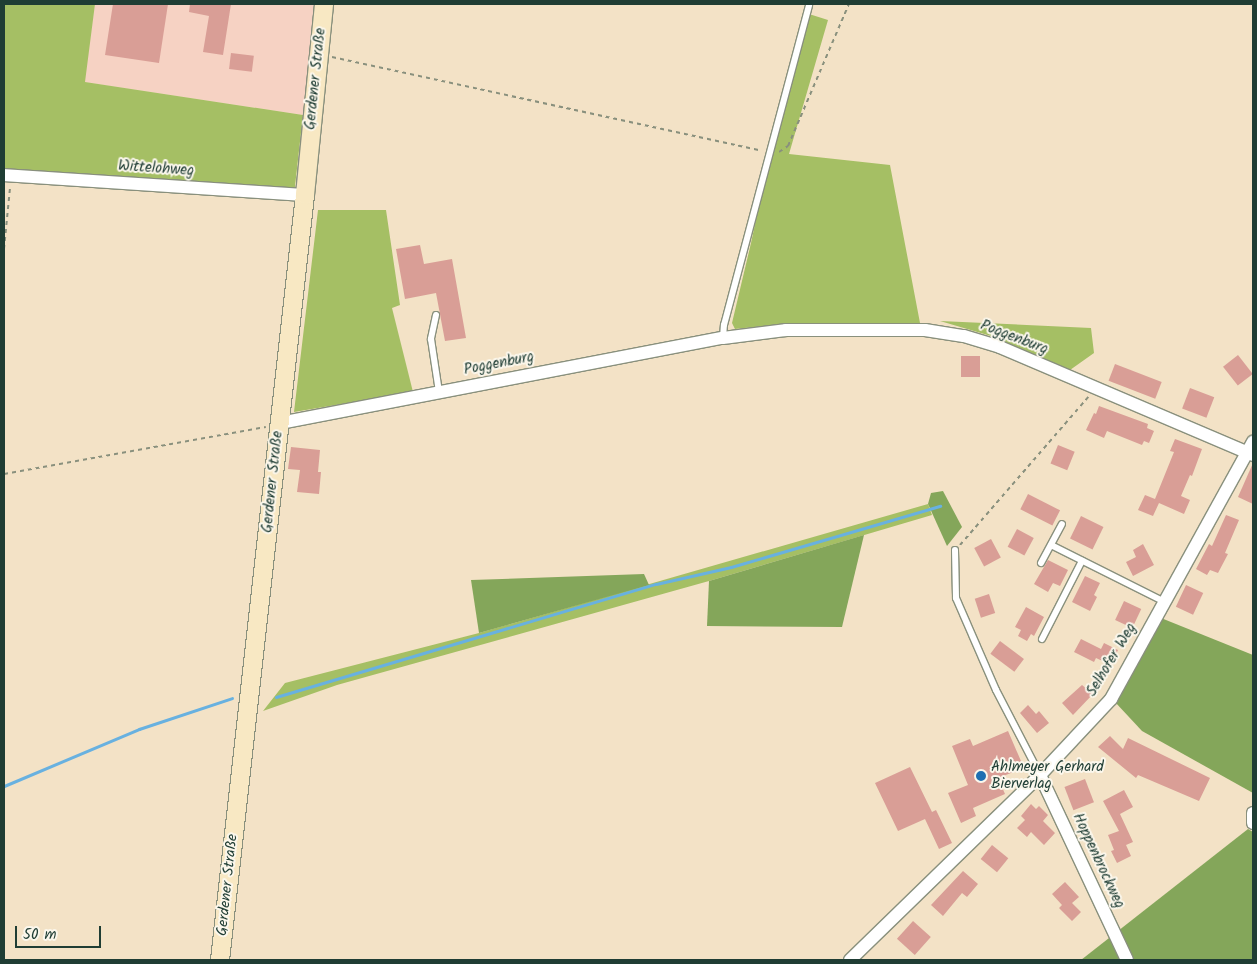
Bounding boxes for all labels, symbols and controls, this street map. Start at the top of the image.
street label: Gerdener Straße [302,27,330,131]
street label: Wittelohweg [117,157,195,181]
street label: Poggenburg [978,317,1050,359]
street label: Poggenburg [462,348,536,380]
street label: Gerdener Straße [259,430,287,534]
street label: Selhofer Weg [1083,620,1141,700]
place label: Ahlmeyer Gerhard Bierverlag [991,758,1104,793]
marker: Ahlmeyer Gerhard Bierverlag [975,770,987,782]
street label: Hoppenbrockweg [1068,810,1128,912]
street label: Gerdener Straße [214,833,242,937]
scale bar [18,916,104,948]
text: 50 m [23,923,57,947]

